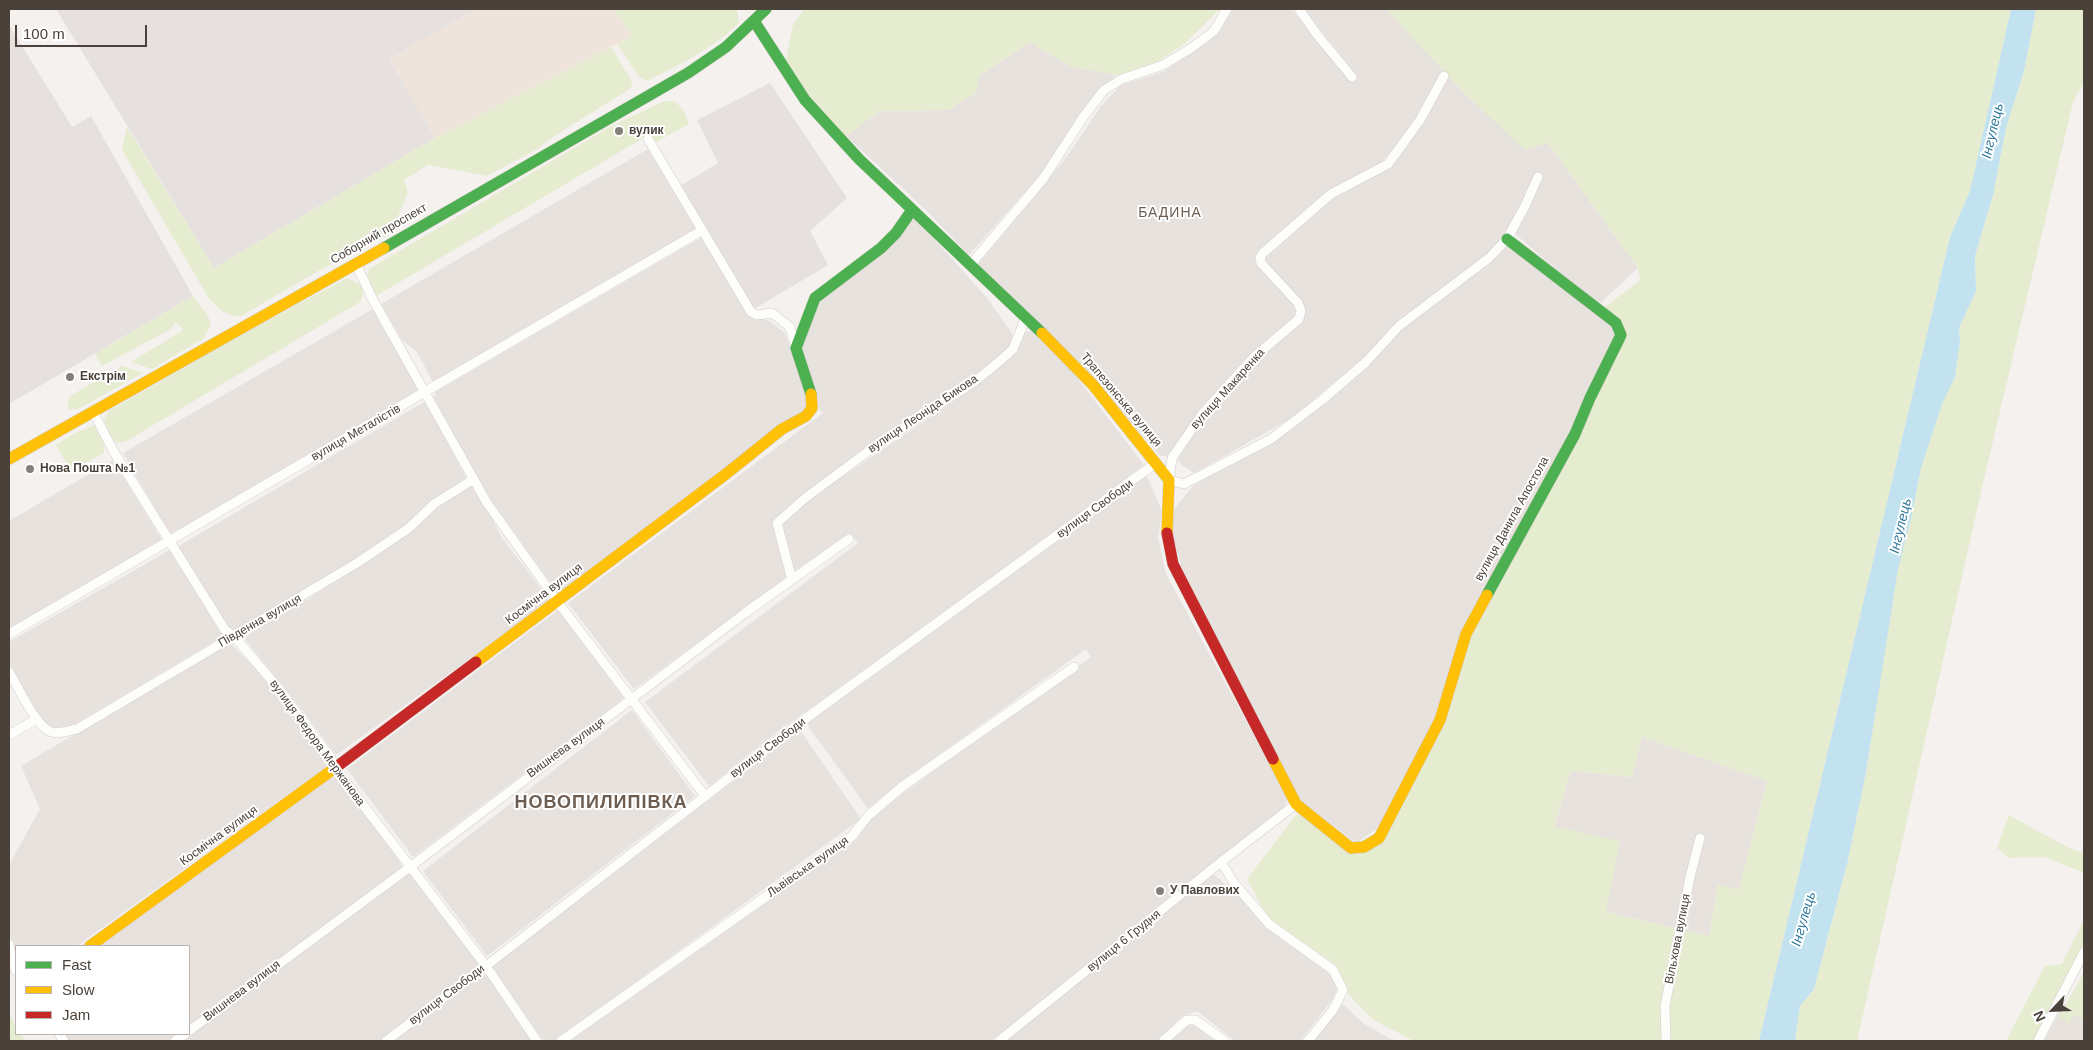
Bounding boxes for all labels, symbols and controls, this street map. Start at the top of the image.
scale bar [18,15,150,47]
text: 100 m [23,25,65,42]
water label: Інгулець [1978,102,2008,160]
place label: вулик [629,124,664,138]
marker: вулик [613,125,625,137]
street label: Соборний проспект [328,201,430,267]
district label: БАДИНА [1137,205,1203,221]
street label: вулиця Макаренка [1188,346,1268,432]
street label: Трапезонська вулиця [1077,350,1165,450]
place label: Екстрім [80,370,126,384]
marker: Екстрім [64,371,76,383]
street label: вулиця Леоніда Бикова [865,372,981,456]
street label: вулиця Металістів [309,402,403,464]
street label: вулиця Данила Апостола [1472,454,1552,584]
place label: Нова Пошта №1 [40,462,135,476]
marker: Нова Пошта №1 [24,463,36,475]
street label: вулиця Свободи [1054,476,1136,542]
water label: Інгулець [1886,497,1916,555]
street label: Космічна вулиця [503,560,585,628]
street label: Південна вулиця [216,591,304,651]
street label: вулиця Федора Мержанова [266,677,368,809]
street label: Вишнева вулиця [524,715,608,781]
street label: вулиця Свободи [727,715,809,781]
district label: НОВОПИЛИПІВКА [513,792,689,814]
street label: Космічна вулиця [177,803,261,869]
street label: Львівська вулиця [765,834,851,900]
place label: У Павлових [1170,884,1240,898]
marker: У Павлових [1154,885,1166,897]
water label: Інгулець [1788,890,1820,948]
street label: Вільхова вулиця [1662,893,1694,985]
street label: вулиця 6 Грудня [1084,907,1164,975]
legend [15,945,190,1035]
text: Fast [62,956,91,973]
street label: Вишнева вулиця [201,957,283,1025]
street label: вулиця Свободи [406,962,488,1028]
text: Slow [62,981,95,998]
north arrow [2028,985,2078,1035]
text: Jam [62,1006,90,1023]
text: N [2030,1008,2049,1024]

